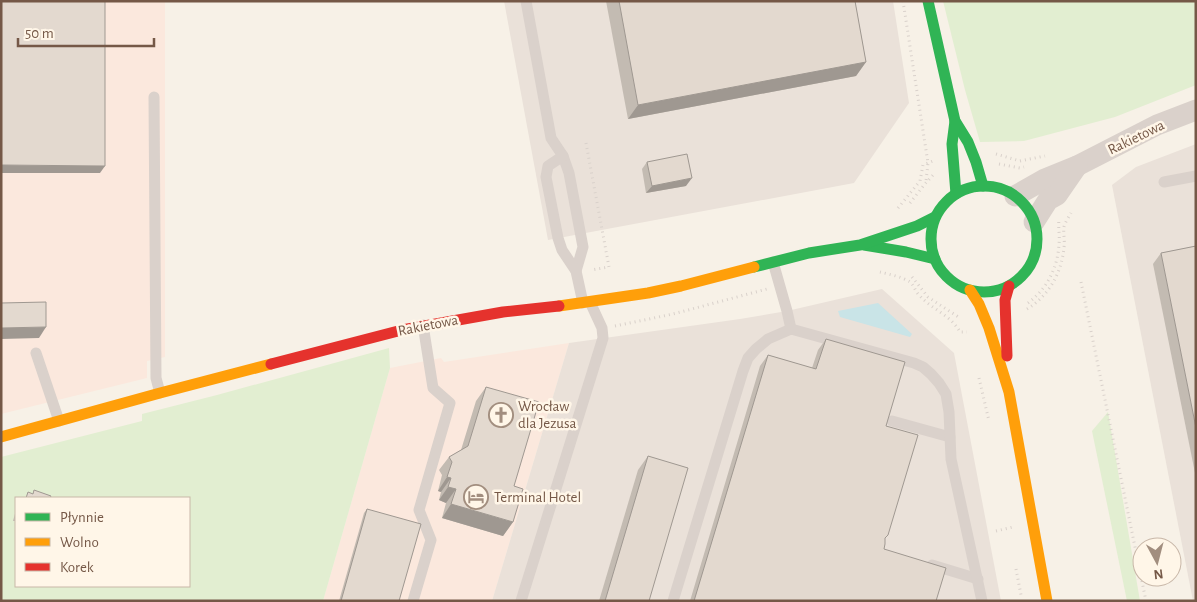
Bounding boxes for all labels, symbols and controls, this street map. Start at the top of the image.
scale bar [18,15,154,47]
text: 50 m [25,26,54,41]
street label: Rakietowa [1106,117,1167,158]
street label: Rakietowa [397,312,459,339]
place label: Wrocław dla Jezusa [518,399,577,431]
church icon: Wrocław dla Jezusa [488,402,514,428]
hotel icon: Terminal Hotel [463,484,489,510]
place label: Terminal Hotel [494,490,581,505]
legend [15,497,190,587]
text: Płynnie [60,510,104,525]
text: Wolno [60,535,99,550]
north arrow [1132,537,1182,587]
text: Korek [60,560,94,575]
text: N [1153,566,1164,581]

